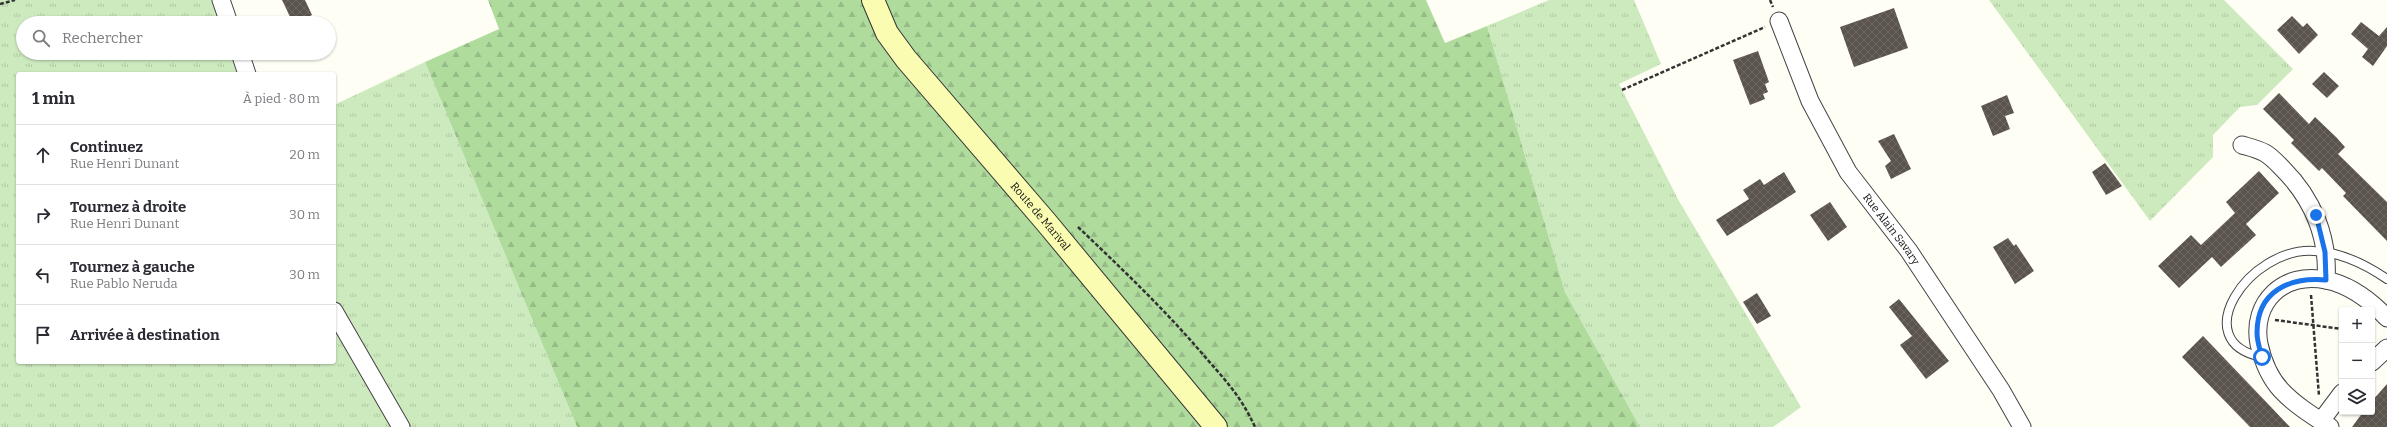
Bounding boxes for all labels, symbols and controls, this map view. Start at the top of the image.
search box [16,16,336,60]
icon: search [30,27,52,49]
text: Rechercher [62,29,143,47]
text: 1 min [32,88,75,109]
text: À pied · 80 m [243,91,320,106]
text: Continuez [70,138,143,156]
icon: ahead [32,144,54,166]
text: 20 m [290,147,320,162]
text: Rue Henri Dunant [70,156,179,171]
street label: Route de Marival [1008,179,1073,253]
street label: Rue Alain Savary [1860,191,1923,267]
text: Tournez à droite [70,198,186,216]
icon: right [32,204,54,226]
route end [2307,206,2325,224]
text: 30 m [289,207,320,222]
text: Rue Henri Dunant [70,216,179,231]
text: Tournez à gauche [70,258,195,276]
icon: left [32,264,54,286]
text: 30 m [289,267,320,282]
text: Rue Pablo Neruda [70,276,178,291]
map controls [2339,307,2375,415]
button: + [2339,307,2375,343]
icon: arrive [32,324,54,346]
text: Arrivée à destination [70,326,220,344]
button: − [2339,343,2375,379]
route start [2253,348,2271,366]
button: layers [2339,379,2375,415]

